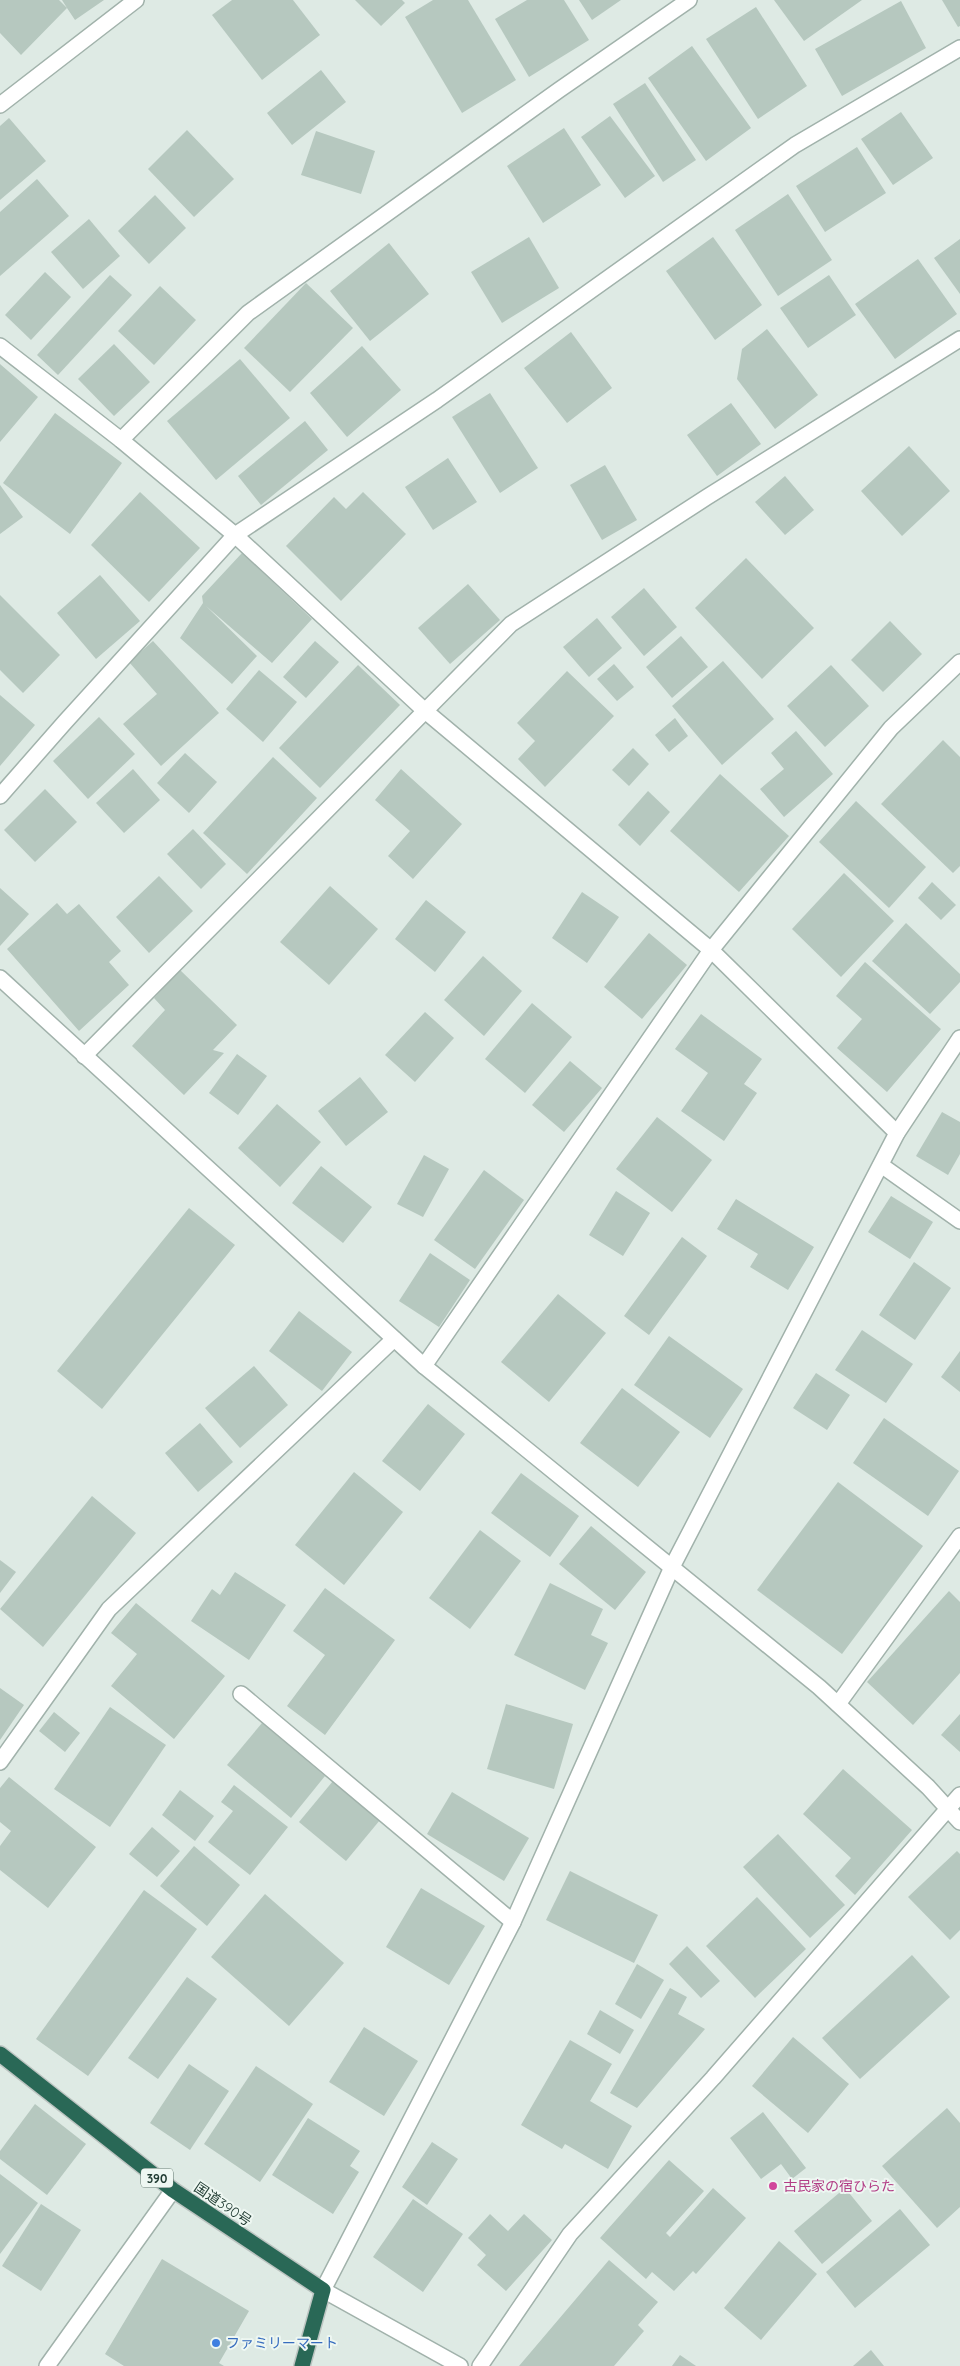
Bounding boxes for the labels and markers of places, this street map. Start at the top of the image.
place label: 古民家の宿ひらた [783,2177,895,2195]
marker: 古民家の宿ひらた [767,2180,779,2192]
place label: ファミリーマート [226,2334,338,2352]
marker: ファミリーマート [210,2337,222,2349]

